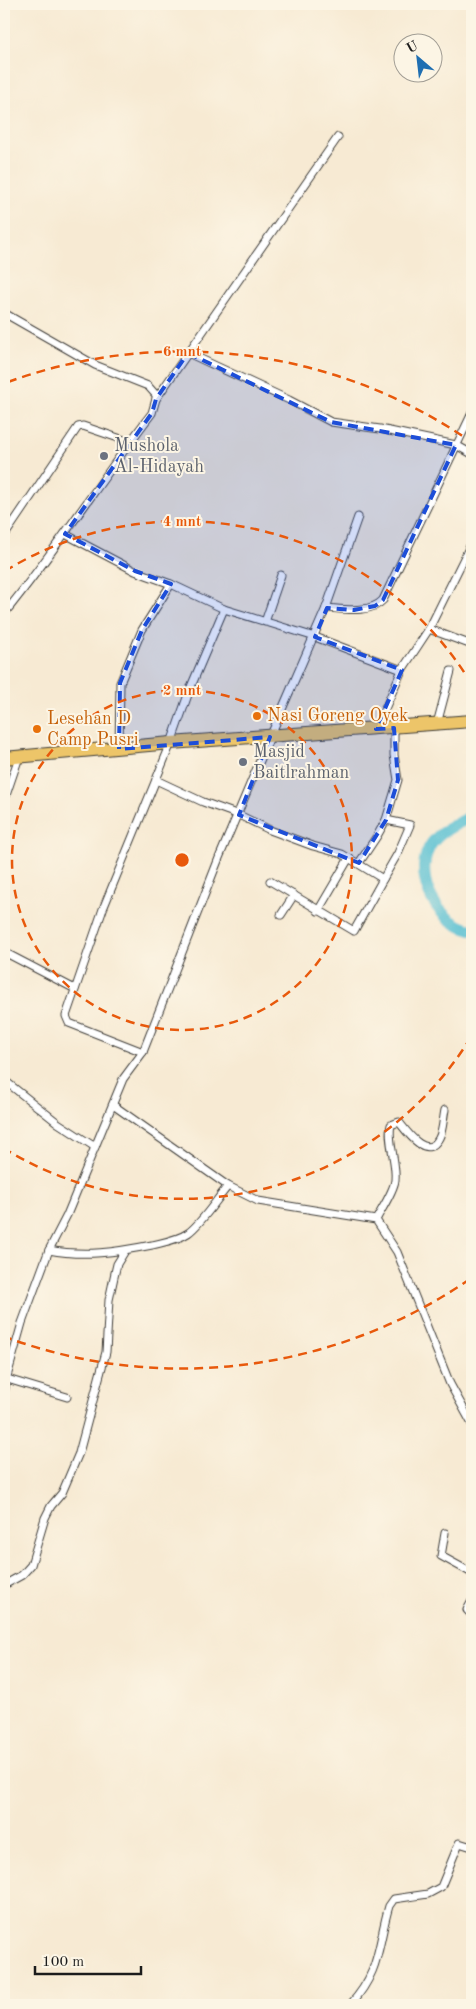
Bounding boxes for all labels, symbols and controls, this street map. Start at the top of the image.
north arrow [394,32,444,82]
text: U [404,39,421,56]
text: 6 mnt [163,345,202,360]
place label: Mushola Al-Hidayah [114,437,204,476]
marker: Mushola Al-Hidayah [98,450,110,462]
text: 4 mnt [163,515,202,530]
text: 2 mnt [163,684,202,699]
place label: Nasi Goreng Oyek [267,707,408,725]
place label: Lesehan D Camp Pusri [47,710,139,749]
marker: Nasi Goreng Oyek [251,710,263,722]
marker: Lesehan D Camp Pusri [31,723,43,735]
place label: Masjid Baitlrahman [253,743,350,782]
marker: Masjid Baitlrahman [237,756,249,768]
centre of rings [173,851,191,869]
scale bar [35,1944,141,1976]
text: 100 m [42,1955,84,1970]

